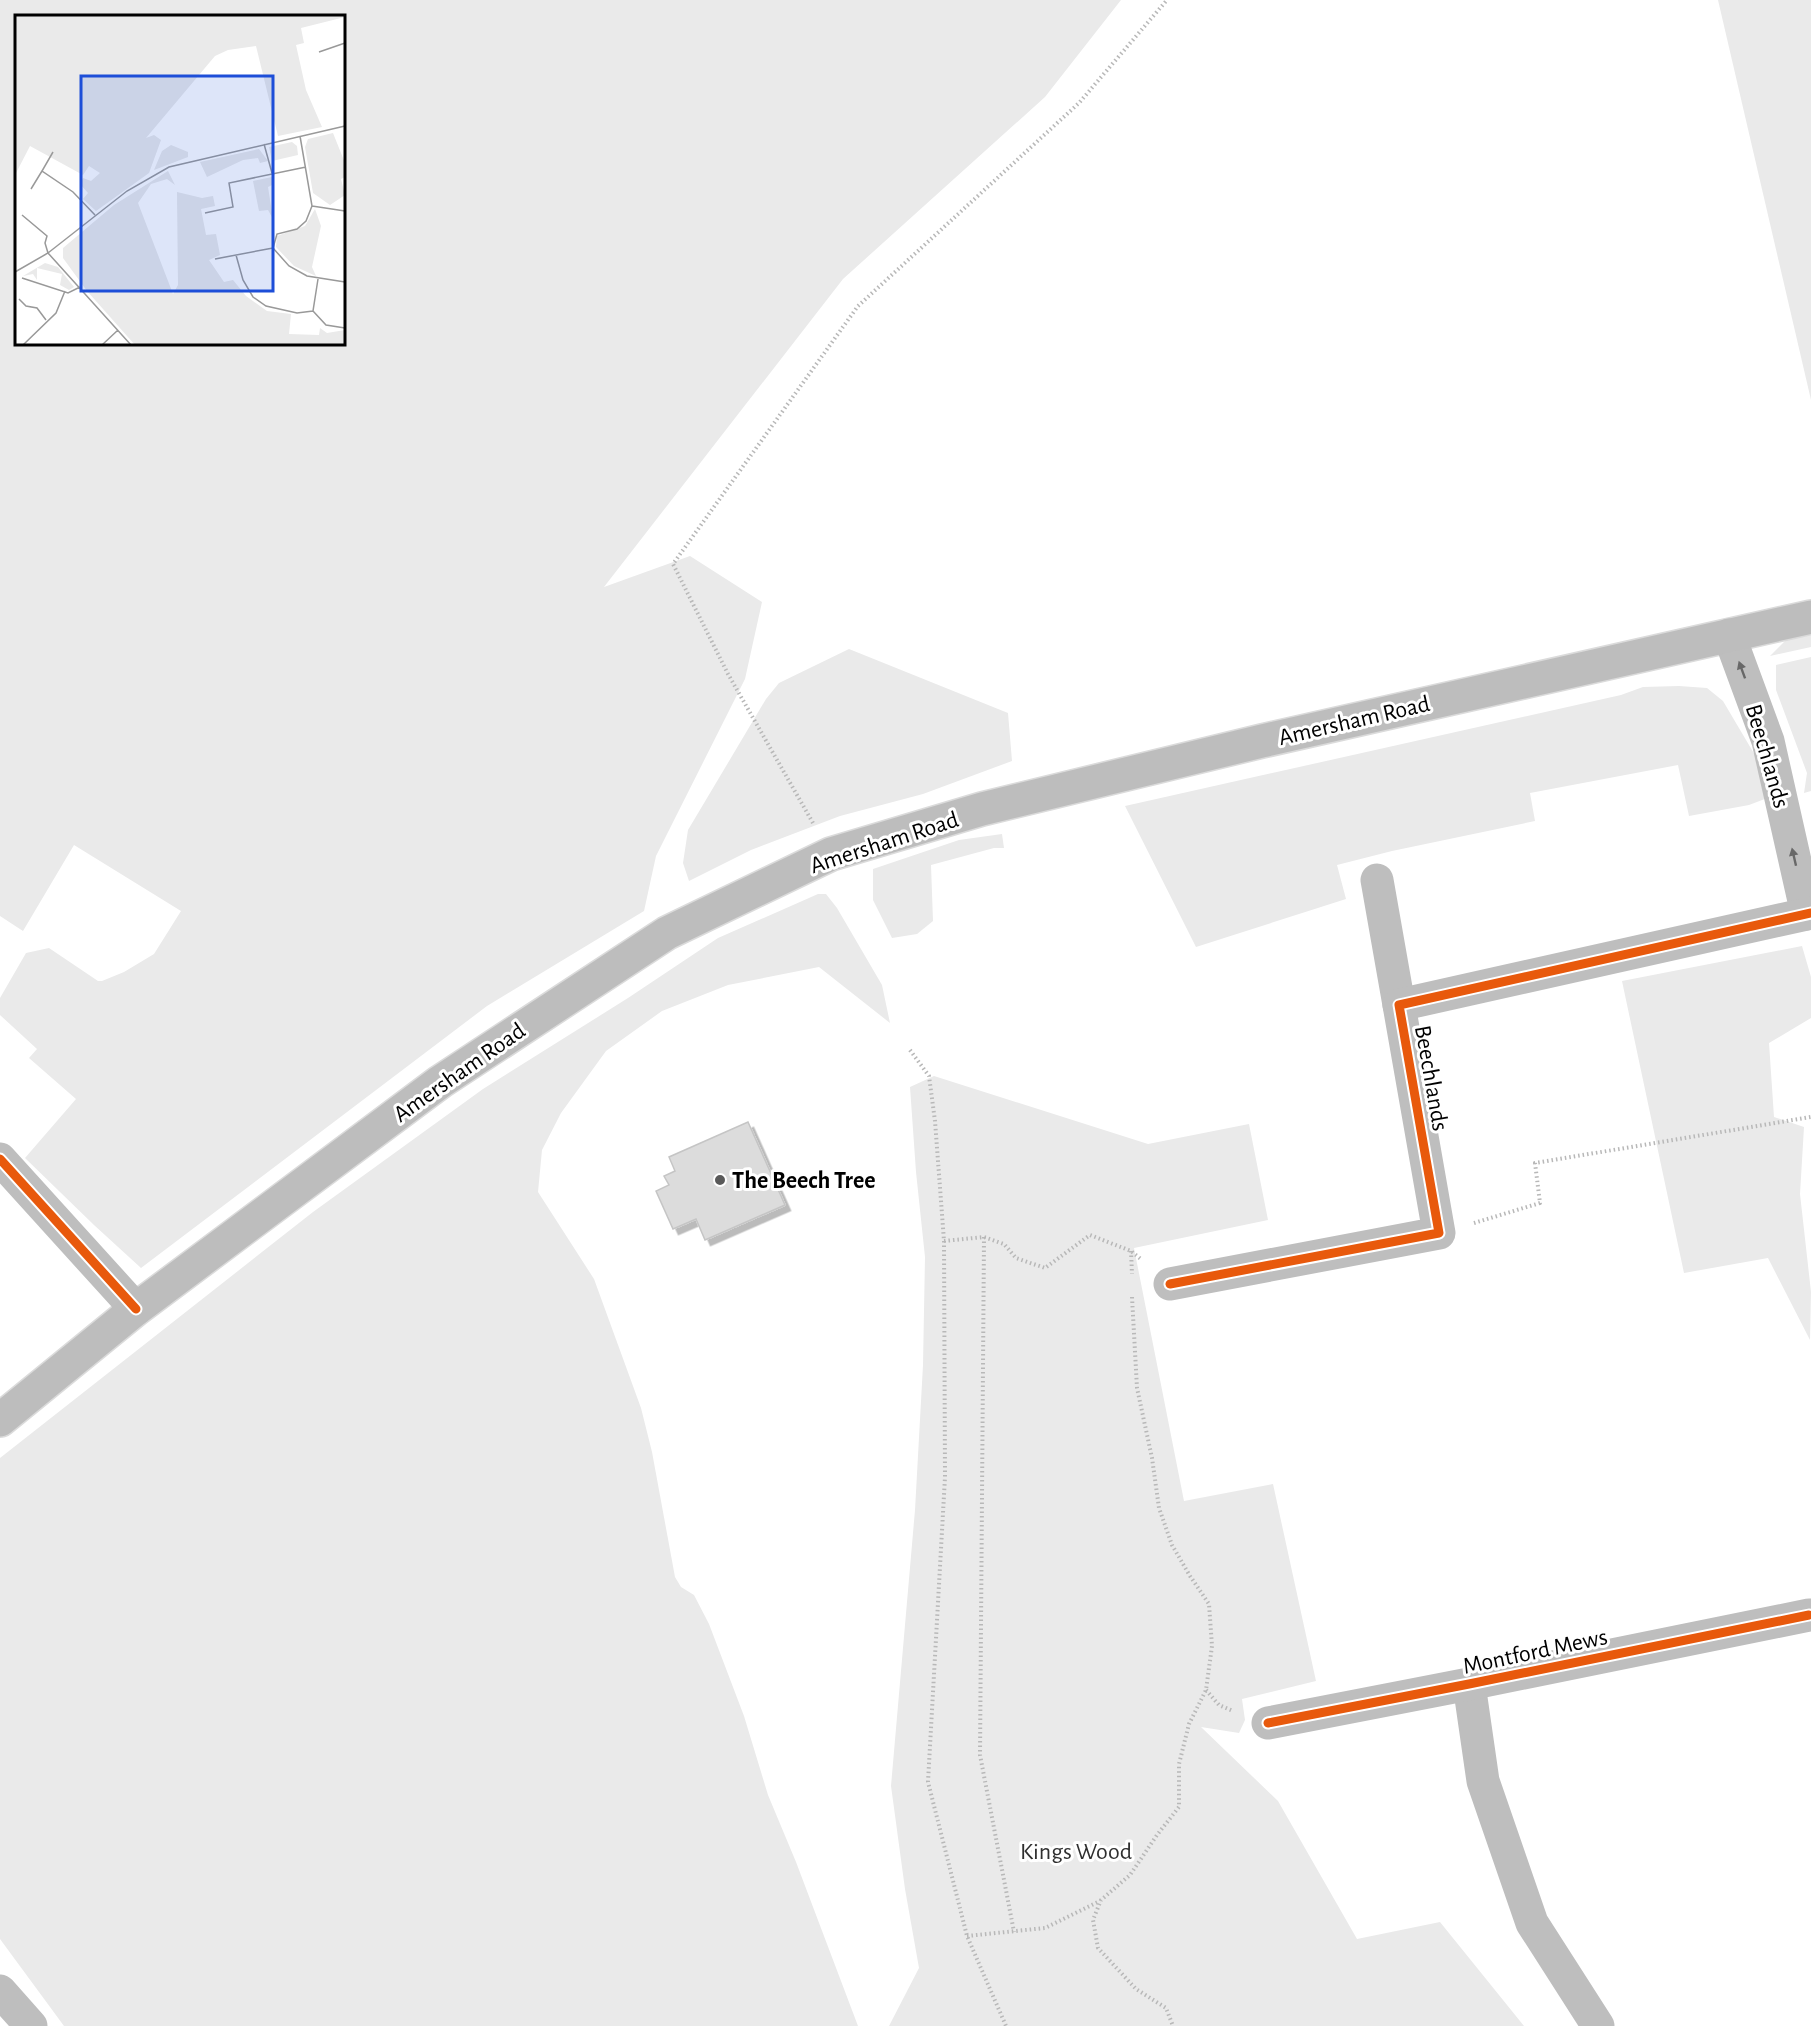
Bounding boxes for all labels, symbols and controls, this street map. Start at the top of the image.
inset map [15,15,345,345]
one-way arrow [1736,660,1746,678]
street label: Amersham Road [1276,692,1432,750]
street label: Beechlands [1741,702,1793,811]
street label: Amersham Road [807,808,962,878]
one-way arrow [1789,847,1798,866]
street label: Amersham Road [389,1019,530,1127]
street label: Beechlands [1410,1023,1452,1133]
place label: The Beech Tree [732,1169,876,1193]
marker: The Beech Tree [713,1173,727,1187]
street label: Montford Mews [1461,1625,1610,1679]
park label: Kings Wood [1020,1840,1132,1864]

